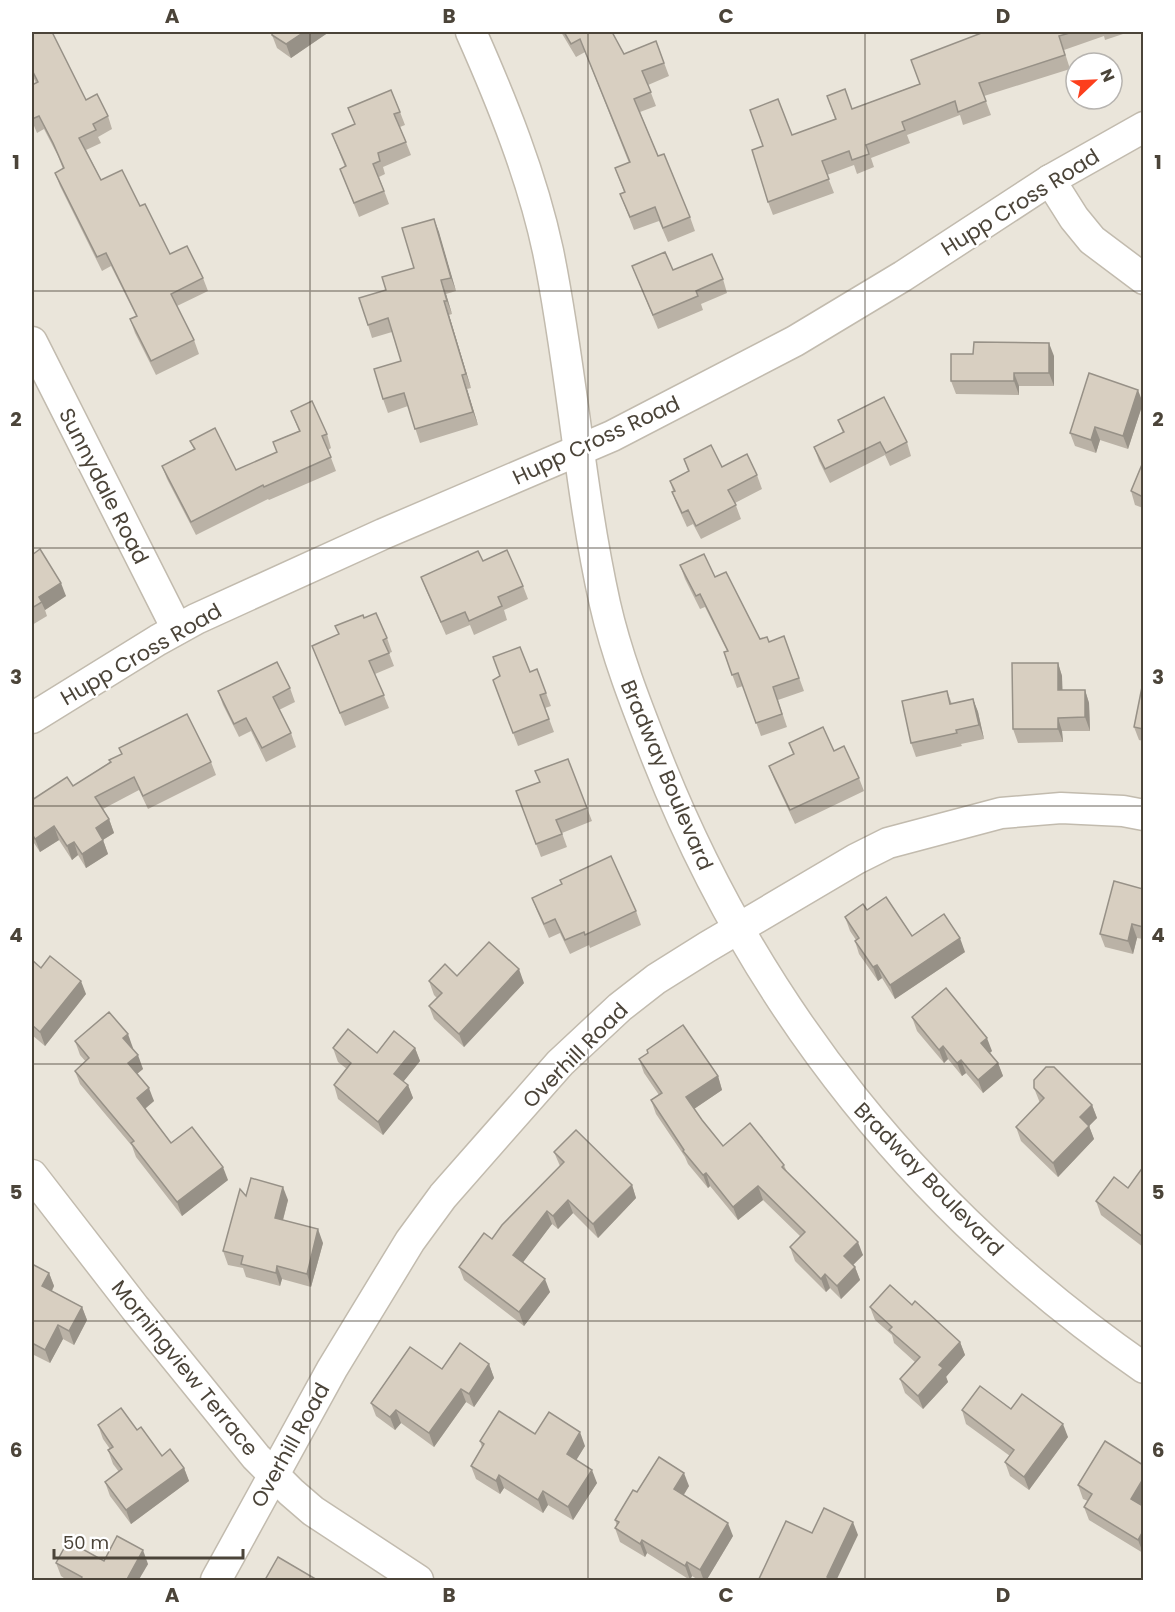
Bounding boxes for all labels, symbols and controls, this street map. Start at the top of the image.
text: A [165,2,180,30]
text: B [442,2,456,30]
text: C [718,2,734,30]
text: D [996,2,1010,30]
north arrow [1064,51,1124,111]
text: N [1094,65,1120,85]
street label: Hupp Cross Road [935,142,1105,262]
text: 1 [12,148,20,176]
text: 1 [1154,148,1162,176]
street label: Hupp Cross Road [508,388,684,492]
street label: Sunnydale Road [52,403,156,569]
text: 2 [10,405,22,433]
text: 2 [1152,405,1164,433]
street label: Hupp Cross Road [55,596,227,712]
text: 3 [10,663,22,691]
text: 3 [1152,663,1164,691]
street label: Bradway Boulevard [614,675,720,875]
text: 4 [9,921,23,949]
text: 4 [1151,921,1165,949]
street label: Overhill Road [516,996,634,1114]
street label: Bradway Boulevard [848,1096,1010,1262]
text: 5 [10,1178,23,1206]
text: 5 [1152,1178,1165,1206]
street label: Morningview Terrace [105,1274,265,1462]
street label: Overhill Road [244,1377,336,1513]
text: 6 [10,1436,22,1464]
text: 6 [1152,1436,1164,1464]
scale bar [54,1522,243,1560]
text: 50 m [63,1530,109,1555]
text: A [165,1581,180,1609]
text: B [442,1581,456,1609]
text: C [718,1581,734,1609]
text: D [996,1581,1010,1609]

